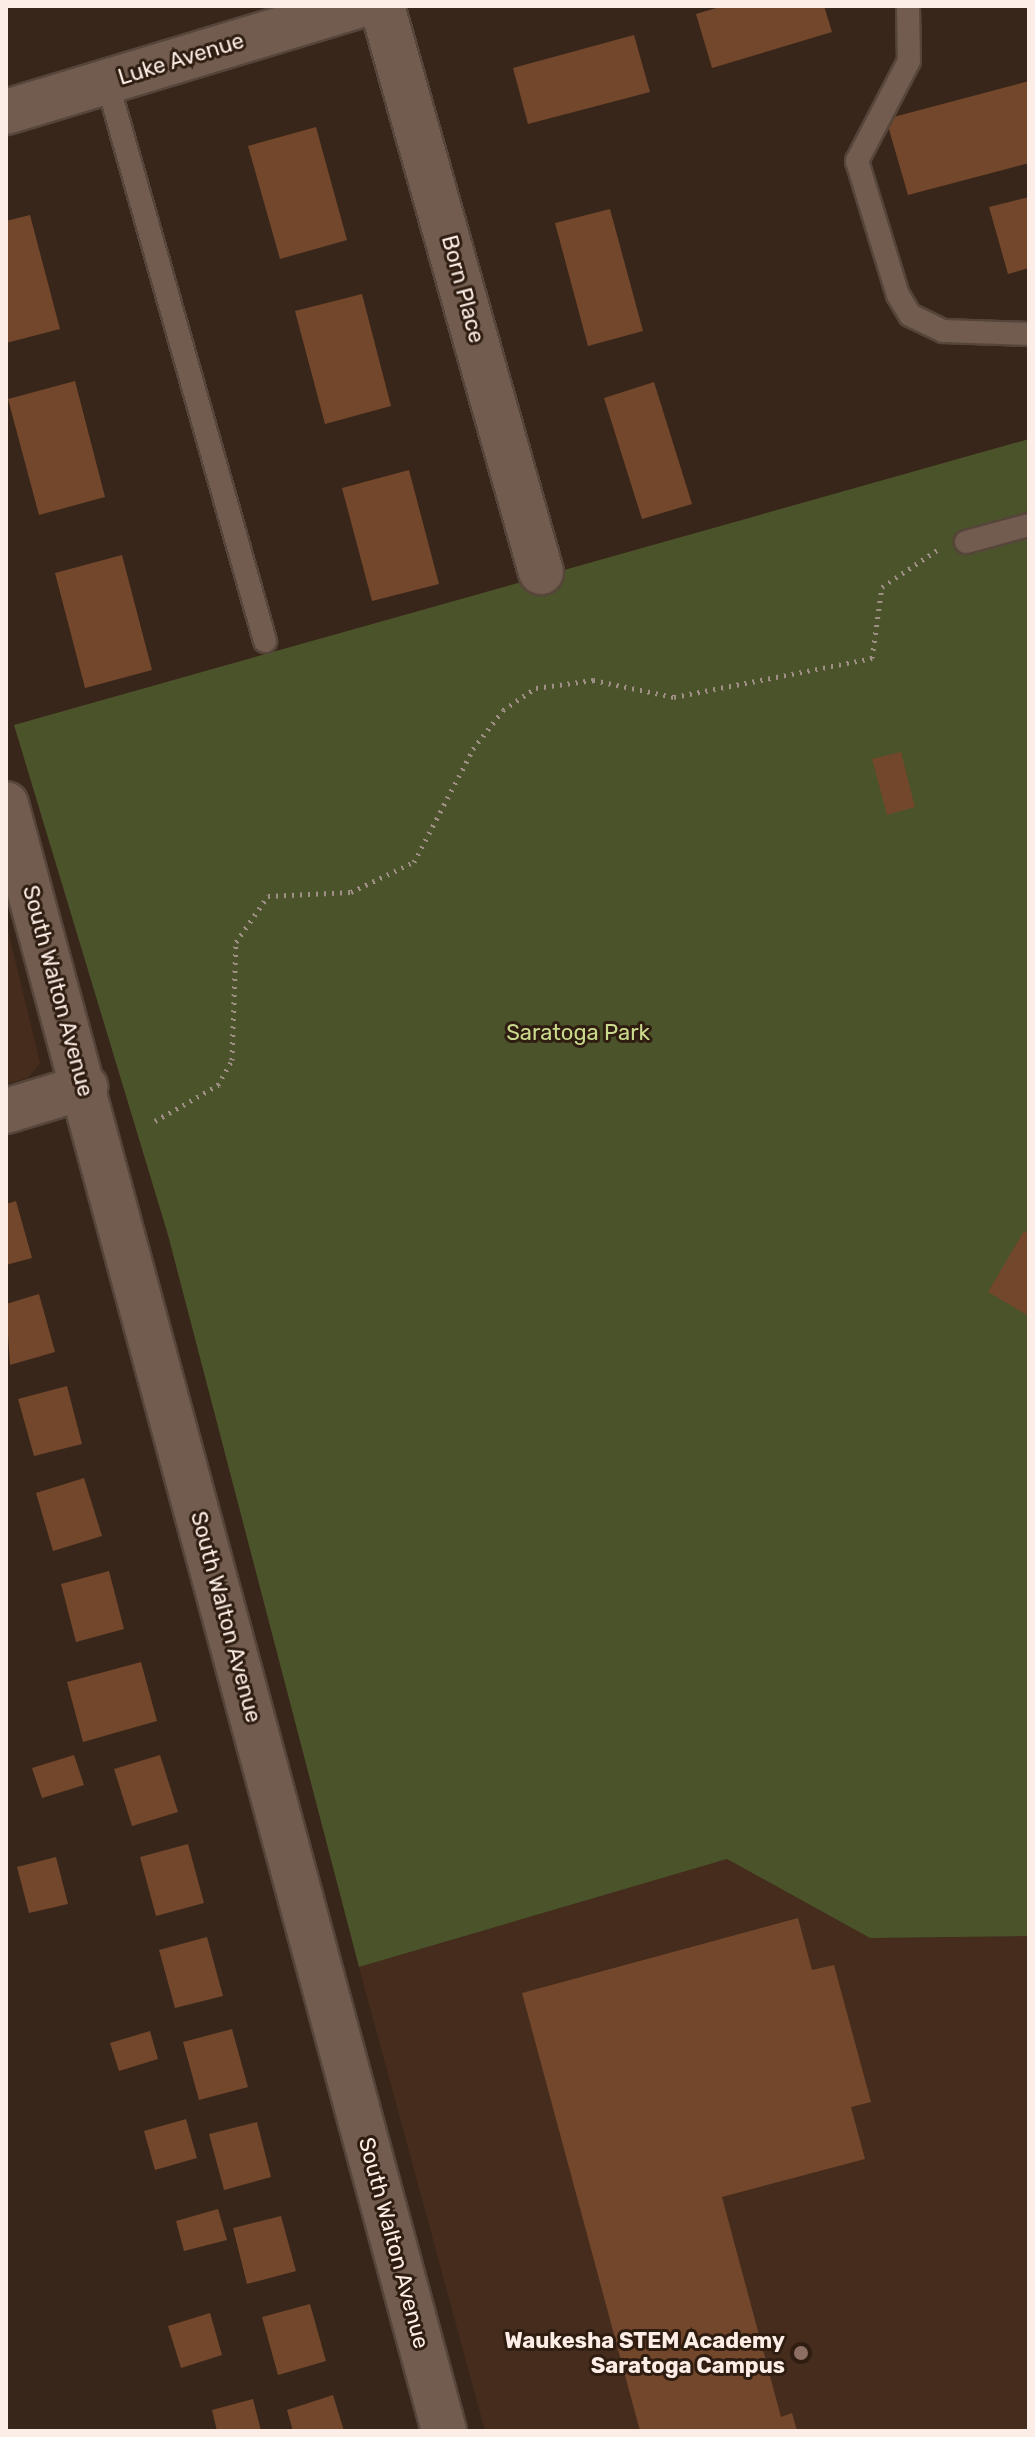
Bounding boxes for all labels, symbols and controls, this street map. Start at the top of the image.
street label: Luke Avenue [115,27,247,91]
street label: Born Place [436,232,490,346]
street label: South Walton Avenue [17,882,99,1100]
park label: Saratoga Park [506,1020,650,1046]
street label: South Walton Avenue [185,1508,267,1726]
street label: South Walton Avenue [353,2134,435,2352]
place label: Waukesha STEM Academy Saratoga Campus [504,2327,785,2378]
marker: Waukesha STEM Academy Saratoga Campus [792,2344,810,2362]

